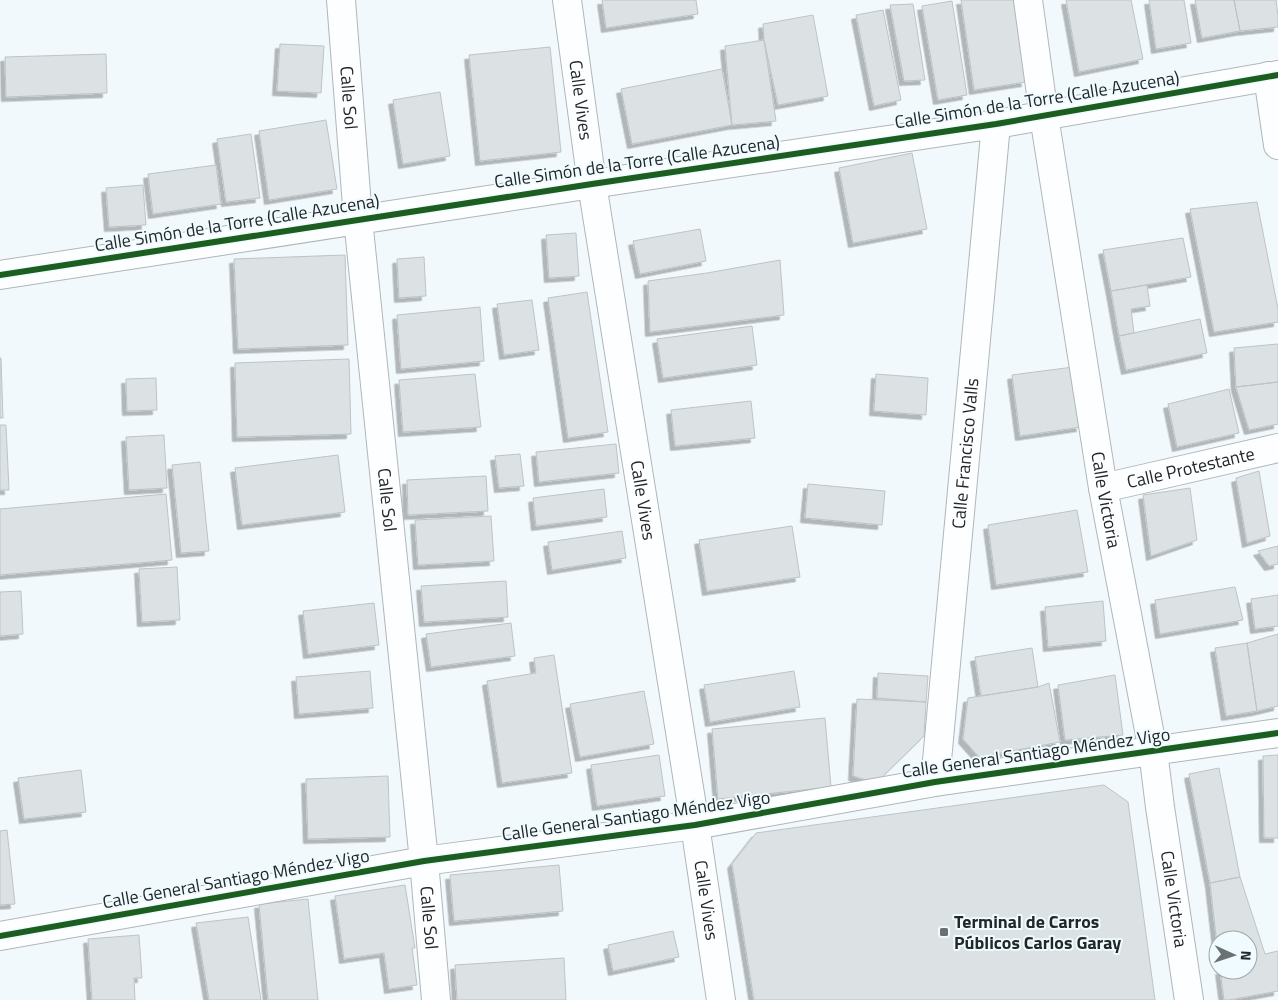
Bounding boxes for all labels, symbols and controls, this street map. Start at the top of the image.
street label: Calle Vives [562,58,600,142]
street label: Calle Simón de la Torre (Calle Azucena) [893,64,1181,135]
street label: Calle Sol [333,65,365,130]
street label: Calle Simón de la Torre (Calle Azucena) [493,128,781,195]
street label: Calle Simón de la Torre (Calle Azucena) [93,187,381,258]
street label: Calle Francisco Valls [945,377,985,530]
street label: Calle Protestante [1124,440,1257,495]
street label: Calle Victoria [1084,450,1128,550]
street label: Calle Vives [624,458,663,542]
street label: Calle Sol [371,467,404,533]
street label: Calle General Santiago Méndez Vigo [900,720,1172,785]
street label: Calle General Santiago Méndez Vigo [500,783,772,848]
street label: Calle General Santiago Méndez Vigo [100,842,371,915]
street label: Calle Victoria [1154,849,1195,949]
street label: Calle Vives [687,858,726,942]
street label: Calle Sol [413,885,446,951]
place label: Terminal de Carros Públicos Carlos Garay [954,908,1121,956]
marker: Terminal de Carros Públicos Carlos Garay [938,926,950,938]
north arrow [1208,930,1258,980]
text: N [1236,950,1257,961]

